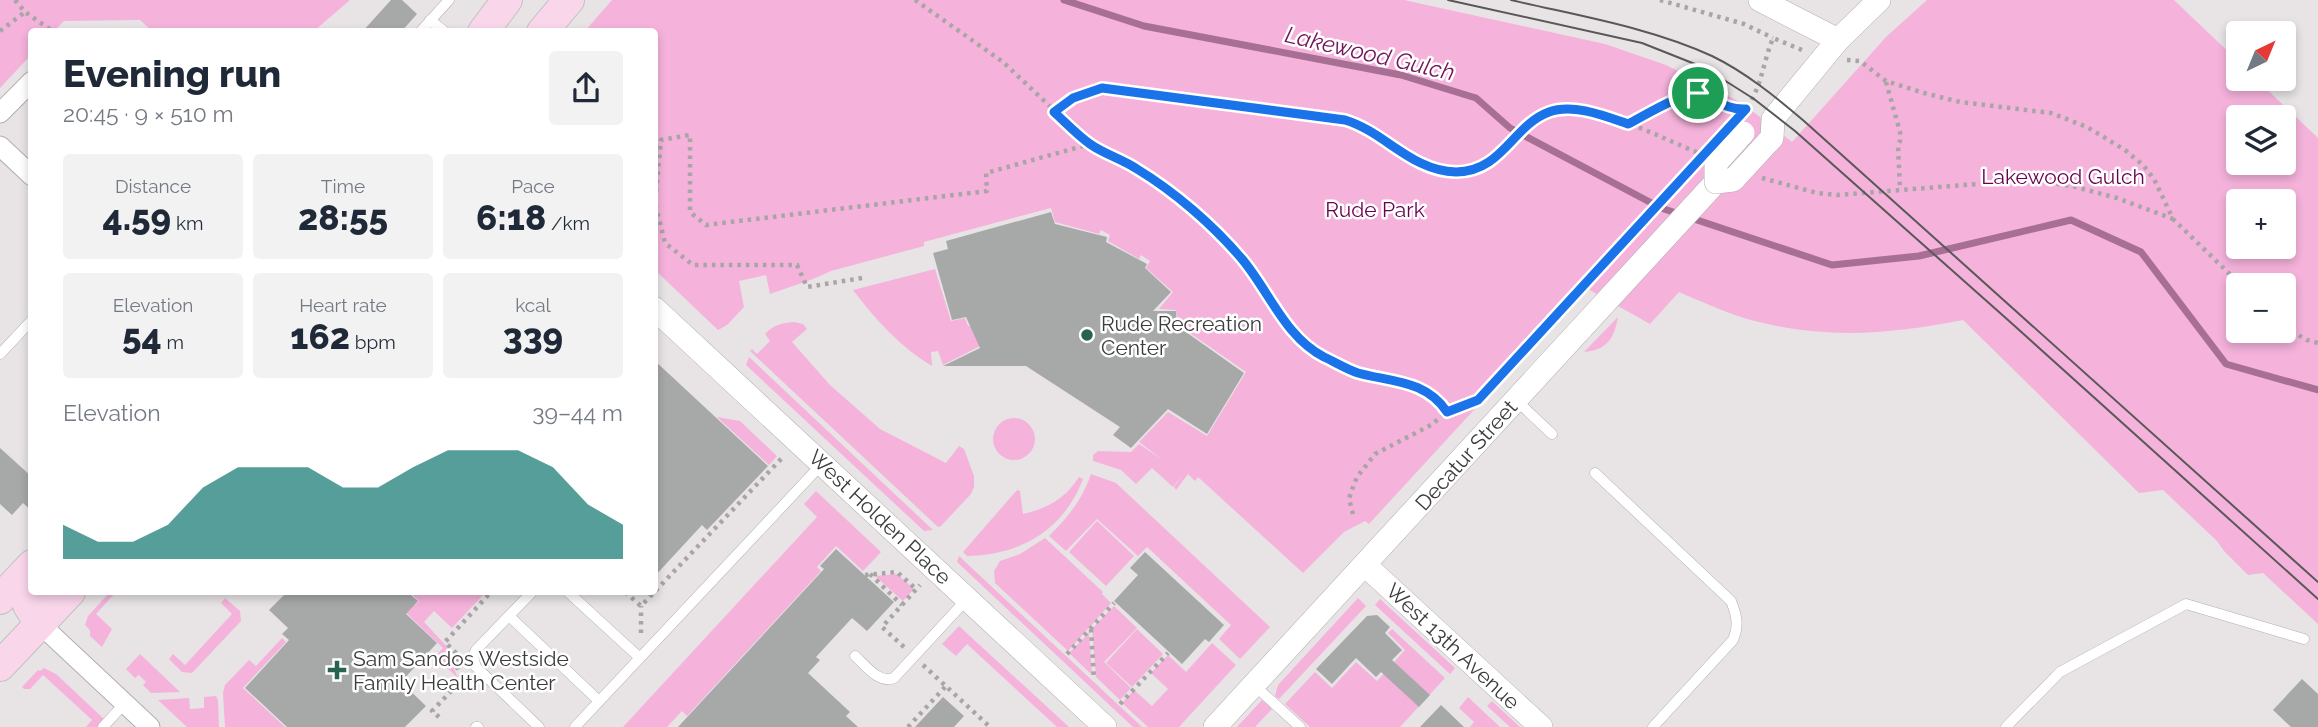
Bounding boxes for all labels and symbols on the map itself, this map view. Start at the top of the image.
water label: Lakewood Gulch [1283,20,1457,86]
north arrow [2226,21,2296,91]
pin [1668,63,1728,123]
park label: Lakewood Gulch [1981,164,2145,189]
park label: Rude Park [1325,197,1425,222]
place label: Rude Recreation Center [1101,311,1262,360]
marker: Rude Recreation Center [1079,327,1095,343]
street label: Decatur Street [1410,395,1522,515]
street label: West Holden Place [803,444,957,590]
street label: West 13th Avenue [1381,578,1525,714]
place label: Sam Sandos Westside Family Health Center [353,646,569,695]
marker: Sam Sandos Westside Family Health Center [327,660,347,680]

